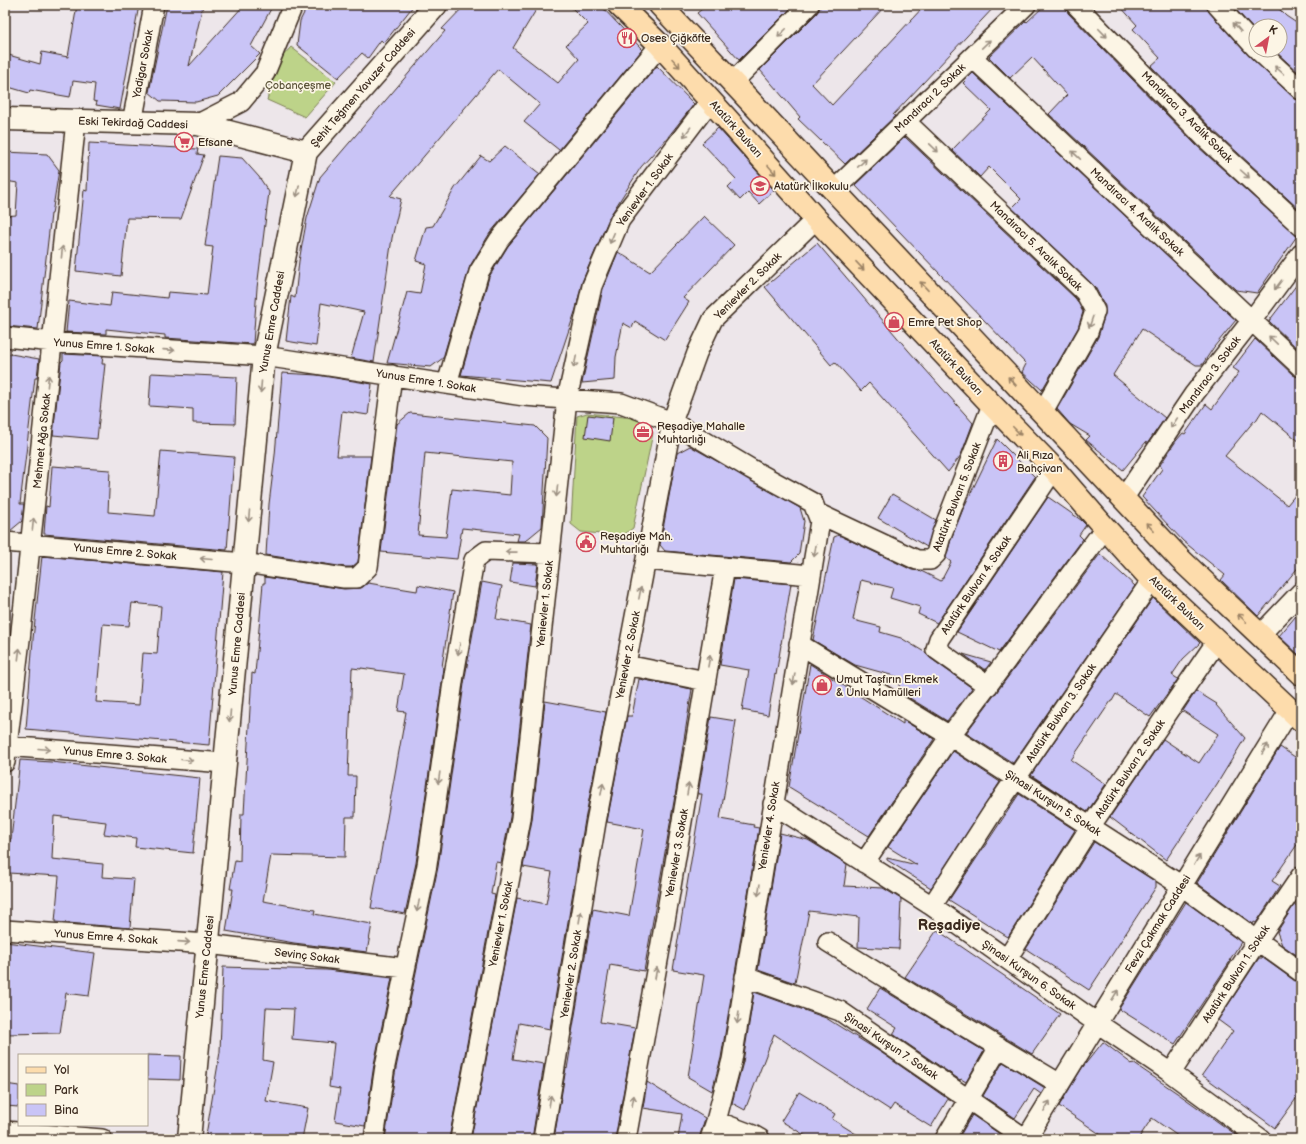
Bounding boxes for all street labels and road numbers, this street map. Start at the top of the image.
street label: Şehit Teğmen Yavuzer Caddesi [308,26,418,150]
street label: Yadigar Sokak [130,28,156,100]
street label: Mandıracı 2. Sokak [892,60,969,135]
street label: Mandıracı 3. Aralık Sokak [1139,69,1236,166]
street label: Atatürk Bulvarı [707,98,765,160]
street label: Eski Tekirdağ Caddesi [78,115,188,131]
street label: Yenievler 1. Sokak [614,150,676,230]
street label: Mandıracı 4. Aralık Sokak [1087,165,1187,259]
street label: Mandıracı 5. Aralık Sokak [987,199,1085,294]
street label: Yenievler 2. Sokak [711,249,785,323]
street label: Yunus Emre Caddesi [256,270,287,375]
street label: Mandıracı 3. Sokak [1177,333,1244,416]
street label: Yunus Emre 1. Sokak [52,336,156,356]
street label: Atatürk Bulvarı [927,336,985,398]
street label: Yunus Emre 1. Sokak [374,367,478,395]
street label: Mehmet Ağa Sokak [31,392,54,489]
street label: Atatürk Bulvarı 5. Sokak [930,440,984,553]
street label: Atatürk Bulvarı 4. Sokak [938,533,1014,637]
street label: Yunus Emre 2. Sokak [72,541,178,563]
street label: Yenievler 1. Sokak [534,559,556,649]
street label: Atatürk Bulvarı [1147,573,1207,633]
street label: Yunus Emre Caddesi [226,592,248,697]
street label: Yenievler 2. Sokak [613,609,643,701]
street label: Atatürk Bulvarı 3. Sokak [1023,661,1099,765]
street label: Atatürk Bulvarı 2. Sokak [1092,717,1168,821]
street label: Yunus Emre 3. Sokak [62,744,168,766]
street label: Şinasi Kurşun 5. Sokak [1003,767,1104,839]
street label: Yenievler 4. Sokak [755,780,783,872]
street label: Yenievler 3. Sokak [663,807,691,899]
street label: Fevzi Çakmak Caddesi [1123,873,1193,975]
street label: Yenievler 1. Sokak [486,879,516,969]
street label: Yunus Emre Caddesi [193,915,217,1020]
street label: Atatürk Bulvarı 1. Sokak [1200,922,1273,1025]
street label: Yunus Emre 4. Sokak [53,927,159,947]
street label: Yenievler 2. Sokak [557,928,585,1020]
street label: Şinasi Kurşun 6. Sokak [980,938,1079,1013]
street label: Sevinç Sokak [274,946,341,967]
street label: Şinasi Kurşun 7. Sokak [842,1010,941,1083]

